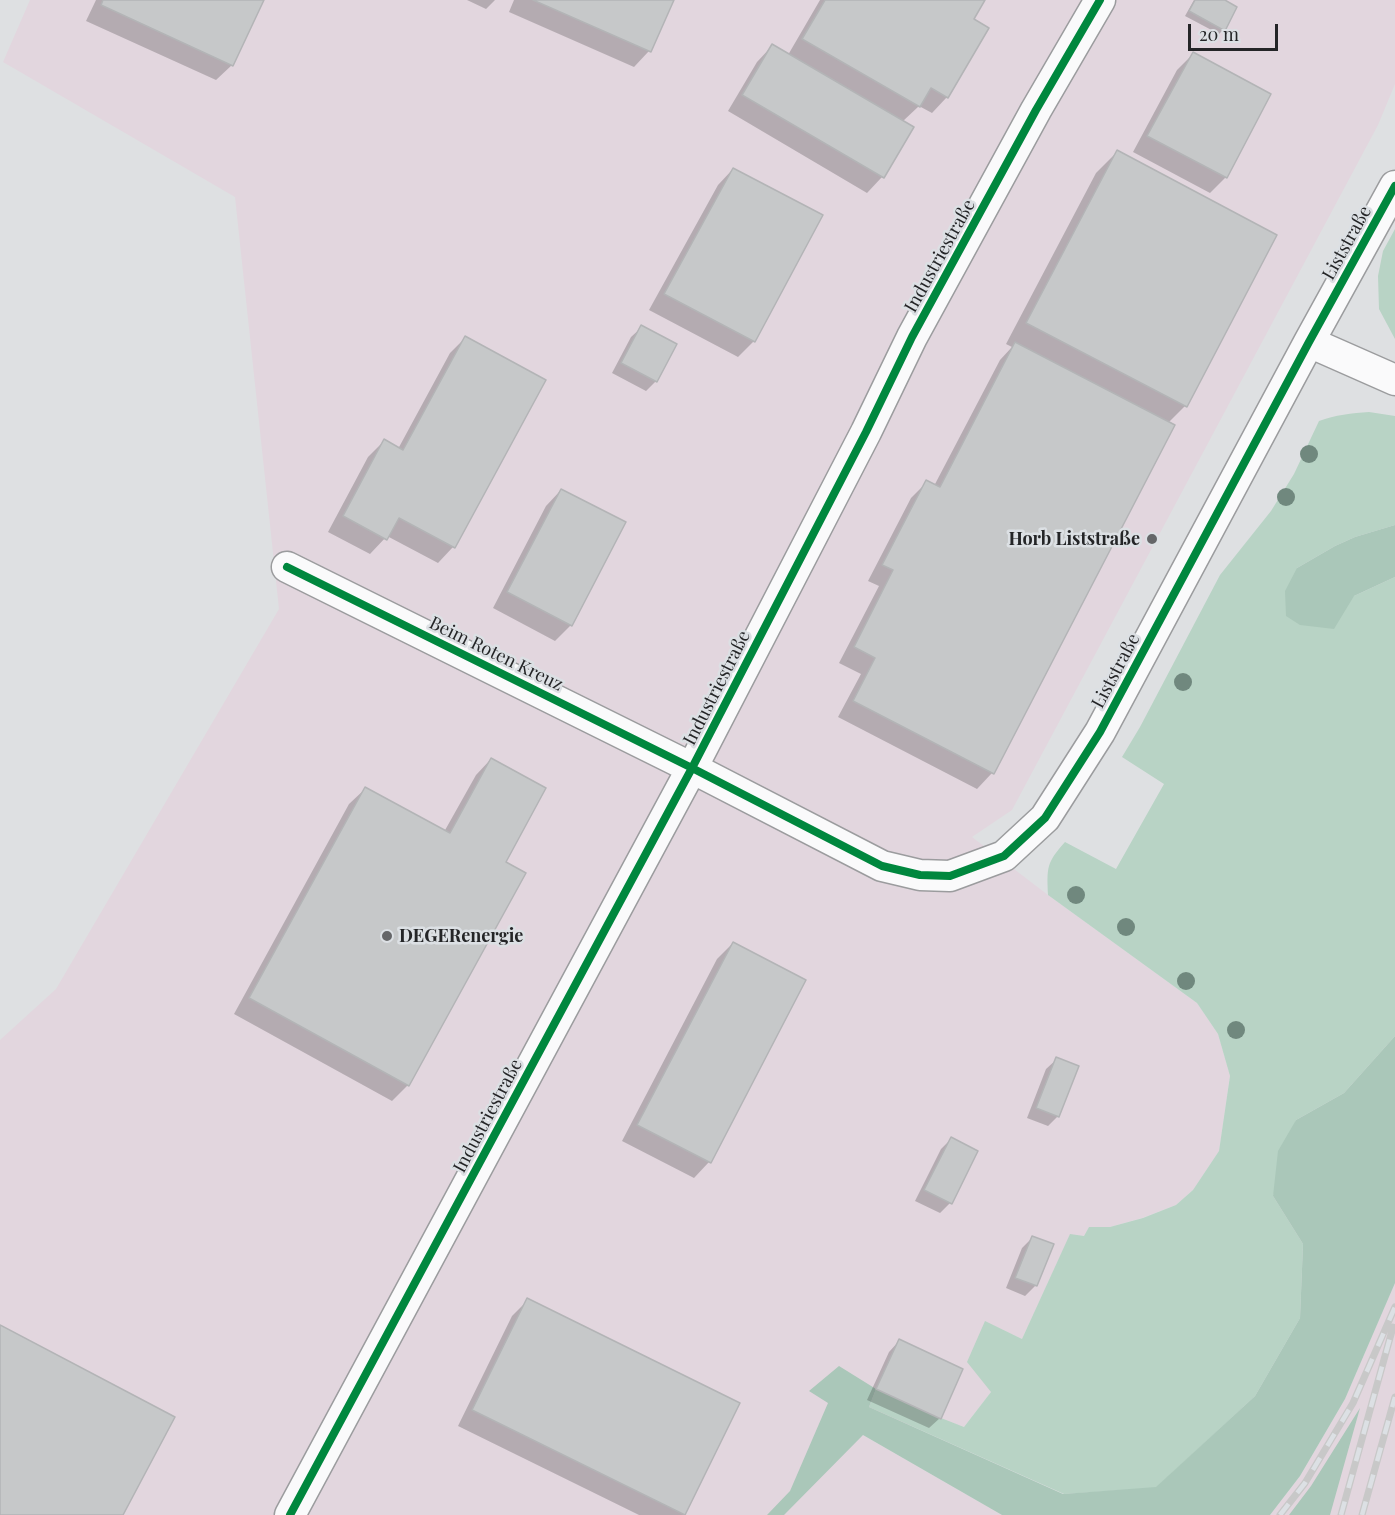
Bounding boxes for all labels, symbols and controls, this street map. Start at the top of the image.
scale bar [1191,12,1281,50]
text: 20 m [1199,22,1239,46]
street label: Industriestraße [900,196,980,316]
street label: Liststraße [1318,202,1376,284]
place label: Horb Liststraße [1008,528,1140,550]
marker: Horb Liststraße [1145,532,1159,546]
street label: Beim Roten Kreuz [426,612,566,696]
street label: Industriestraße [679,627,755,749]
street label: Liststraße [1087,630,1145,712]
place label: DEGERenergie [399,925,523,947]
marker: DEGERenergie [380,929,394,943]
street label: Industriestraße [449,1055,527,1177]

